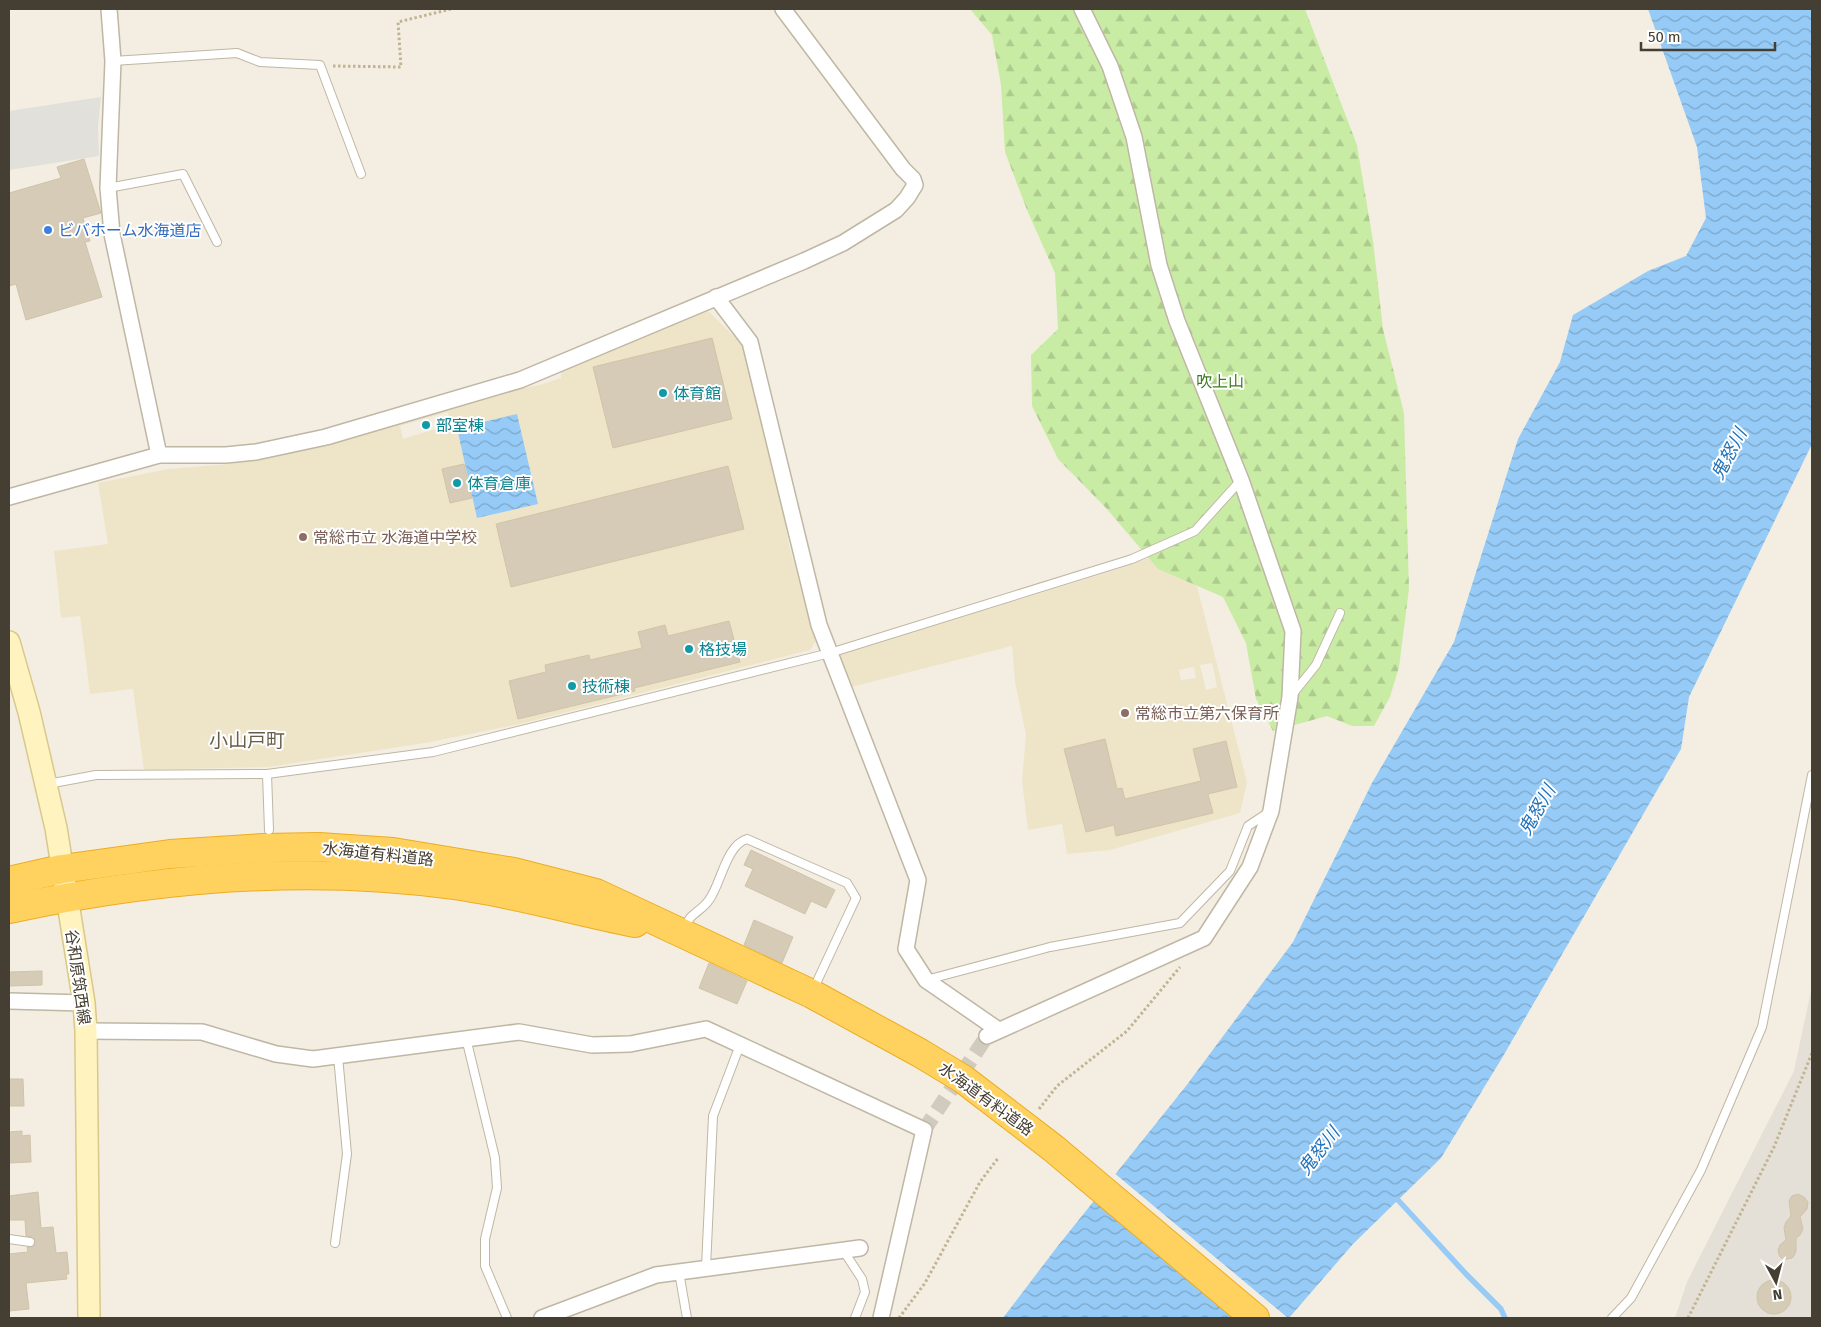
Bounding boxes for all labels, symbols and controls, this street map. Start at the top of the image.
scale bar [1641,20,1775,52]
text: 50 m [1648,28,1681,46]
place label: ビバホーム水海道店 [58,221,202,240]
marker: ビバホーム水海道店 [42,224,54,236]
park label: 吹上山 [1196,372,1244,391]
place label: 体育館 [673,384,721,403]
marker: 体育館 [657,387,669,399]
place label: 部室棟 [436,416,484,435]
marker: 部室棟 [420,419,432,431]
water label: 鬼怒川 [1707,423,1752,483]
place label: 体育倉庫 [467,474,531,493]
marker: 体育倉庫 [451,477,463,489]
place label: 常総市立 水海道中学校 [313,528,477,547]
marker: 常総市立 水海道中学校 [297,531,309,543]
place label: 格技場 [699,640,747,659]
marker: 格技場 [683,643,695,655]
place label: 技術棟 [582,677,630,696]
marker: 技術棟 [566,680,578,692]
place label: 常総市立第六保育所 [1135,704,1279,723]
marker: 常総市立第六保育所 [1119,707,1131,719]
district label: 小山戸町 [209,729,285,752]
water label: 鬼怒川 [1514,779,1561,839]
street label: 水海道有料道路 [321,839,435,869]
street label: 谷和原筑西線 [62,928,94,1026]
street label: 水海道有料道路 [935,1058,1037,1140]
water label: 鬼怒川 [1294,1121,1346,1179]
north arrow [1751,1257,1801,1307]
text: N [1772,1285,1783,1303]

